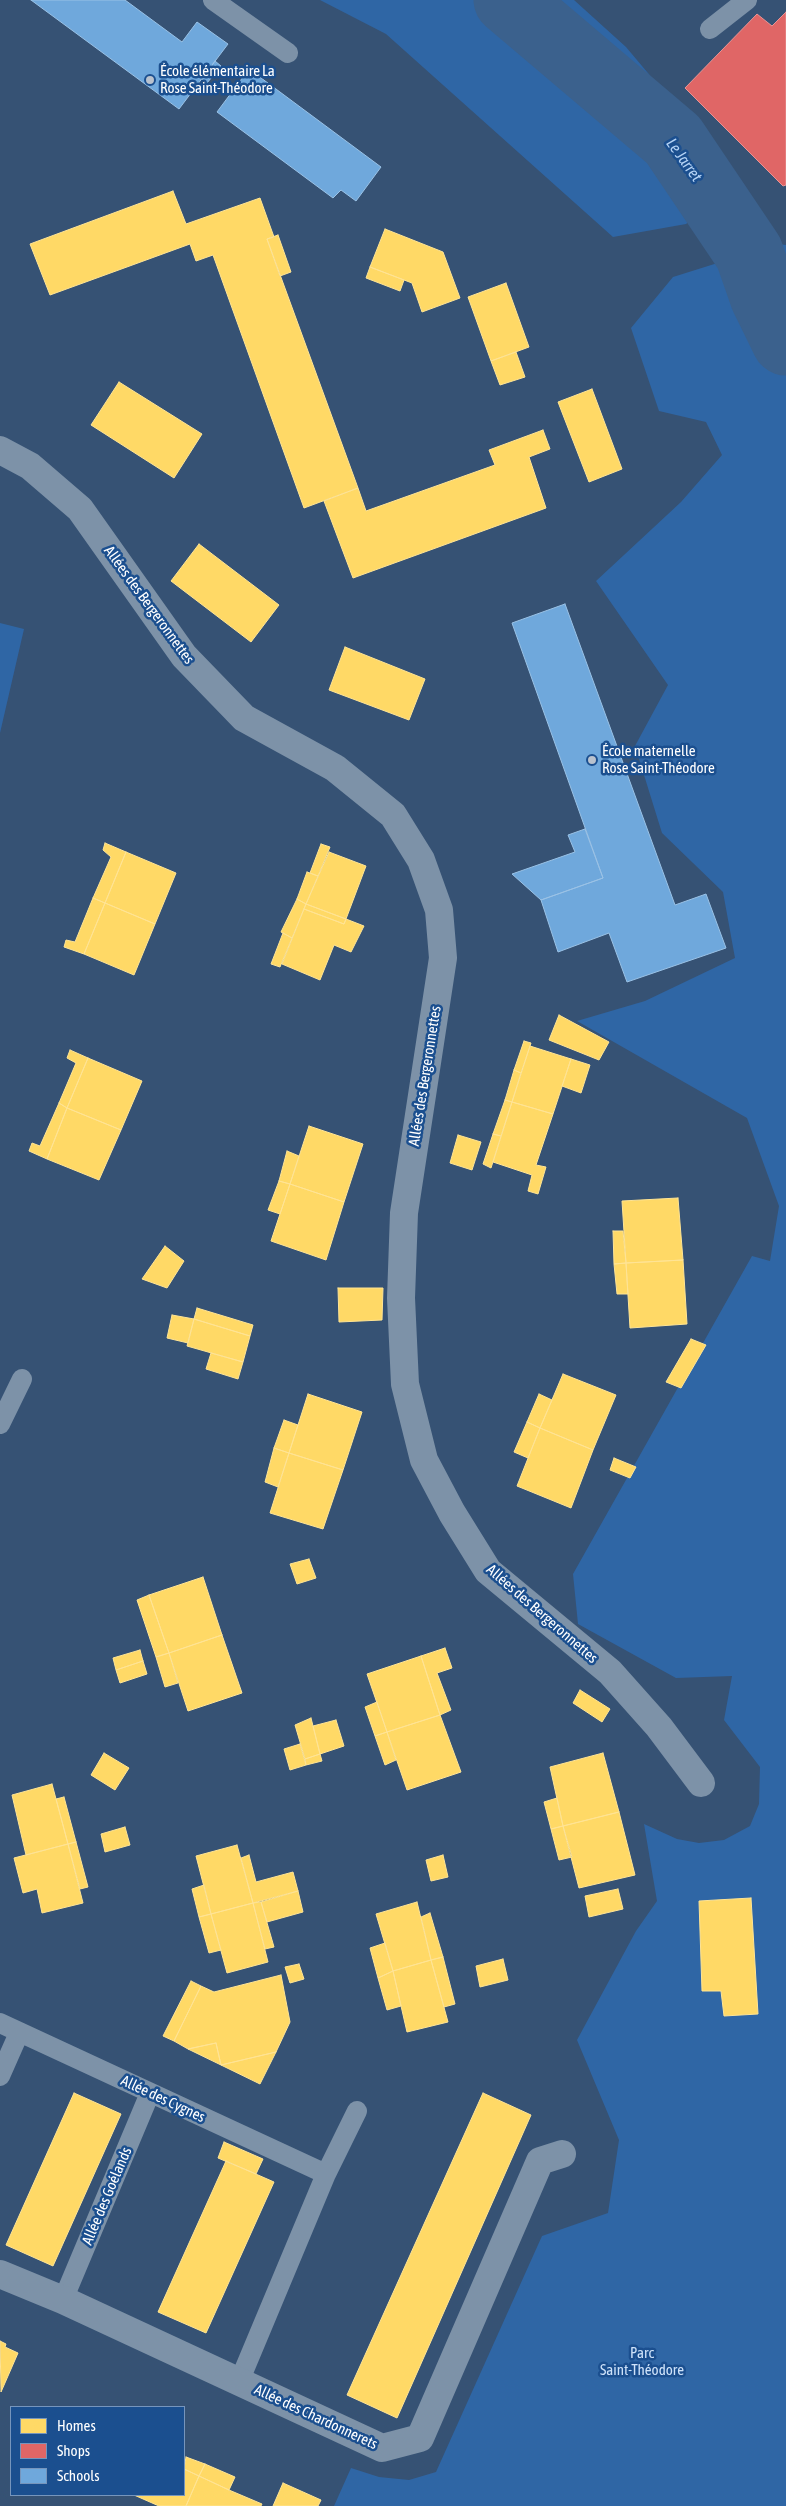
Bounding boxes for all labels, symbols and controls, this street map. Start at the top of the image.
place label: École élémentaire La Rose Saint-Théodore [160,62,275,97]
marker: École élémentaire La Rose Saint-Théodore [144,74,156,86]
water label: Le Jarret [662,135,706,185]
street label: Allées des Bergeronnettes [100,542,198,668]
place label: École maternelle Rose Saint-Théodore [602,742,715,777]
marker: École maternelle Rose Saint-Théodore [586,754,598,766]
street label: Allées des Bergeronnettes [405,1005,445,1147]
street label: Allées des Bergeronnettes [483,1561,601,1667]
street label: Allée des Cygnes [118,2072,208,2126]
street label: Allée des Goélands [78,2144,136,2248]
park label: Parc Saint-Théodore [600,2344,684,2379]
street label: Allée des Chardonnerets [252,2381,380,2453]
legend [10,2406,185,2496]
text: Homes [57,2417,96,2434]
text: Shops [57,2442,90,2459]
text: Schools [57,2467,100,2484]

